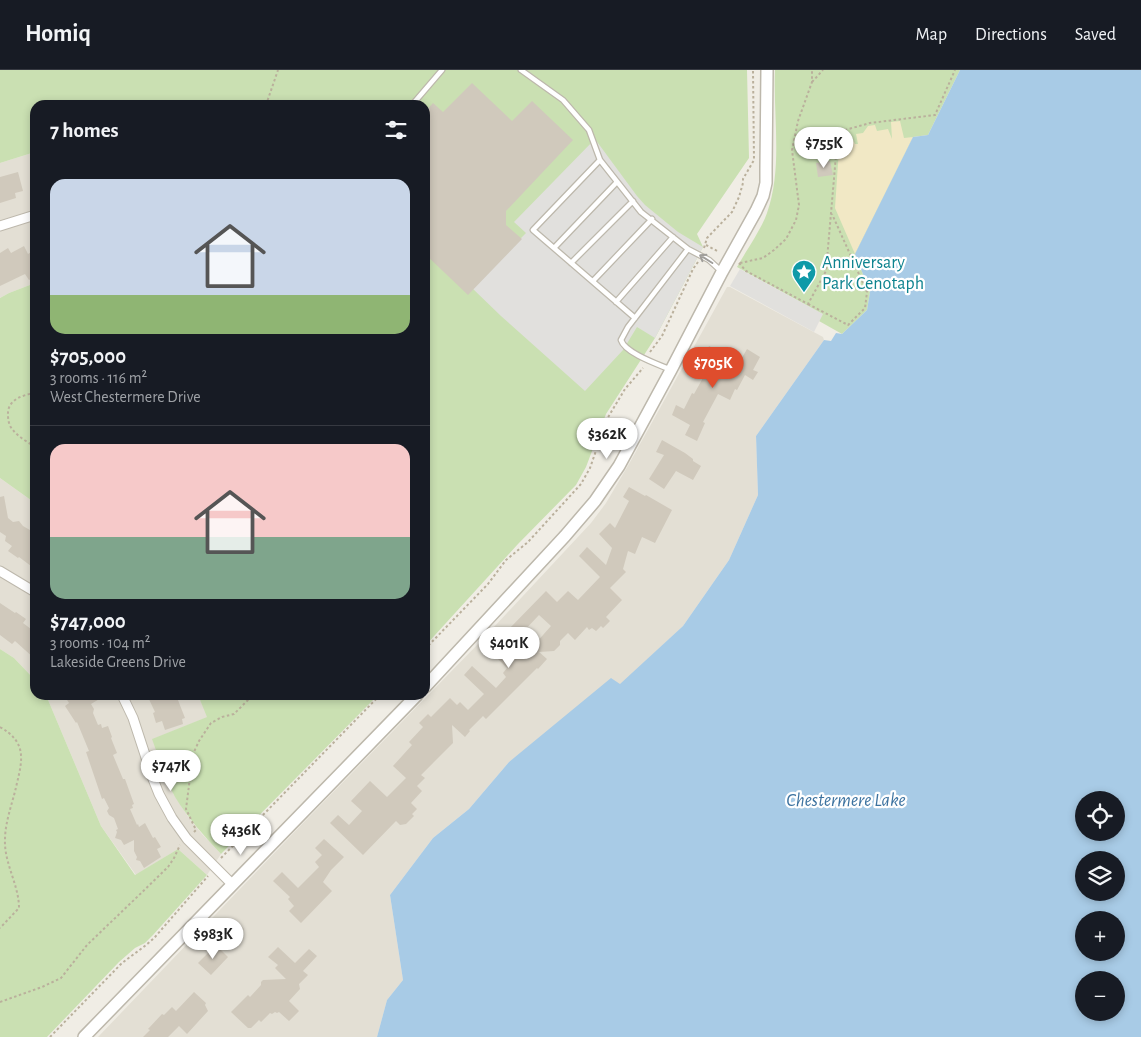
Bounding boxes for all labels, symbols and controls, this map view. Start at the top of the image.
text: Homiq [25,22,91,46]
text: Map [916,26,947,44]
text: Directions [975,26,1047,44]
text: Saved [1075,26,1116,44]
icon: filters [382,116,410,144]
text: 7 homes [50,120,119,141]
pin: $755K [789,126,859,169]
text: $755K [805,135,843,151]
icon: home [185,211,275,301]
one-way arrow [700,254,714,264]
place label: Anniversary Park Cenotaph [822,254,924,293]
place icon: Anniversary Park Cenotaph [791,259,817,293]
text: $705,000 [50,346,126,367]
pin: $705K [678,346,748,389]
text: $705K [694,355,732,371]
text: 3 rooms · 116 m² [50,370,147,386]
text: West Chestermere Drive [50,389,201,405]
pin: $362K [572,418,642,460]
text: $362K [588,426,626,442]
icon: home [185,477,275,567]
text: $747,000 [50,611,126,632]
pin: $401K [474,626,544,669]
text: 3 rooms · 104 m² [50,635,150,651]
text: $401K [490,635,528,651]
text: Lakeside Greens Drive [50,654,186,670]
pin: $747K [136,750,206,792]
text: $747K [152,758,190,774]
water label: Chestermere Lake [786,791,906,810]
map controls [1075,791,1125,1021]
button: locate [1075,791,1125,841]
pin: $436K [206,814,276,856]
text: $436K [221,822,261,838]
button: layers [1075,851,1125,901]
button: + [1075,911,1125,961]
pin: $983K [178,918,248,960]
text: $983K [193,926,233,942]
button: − [1075,971,1125,1021]

